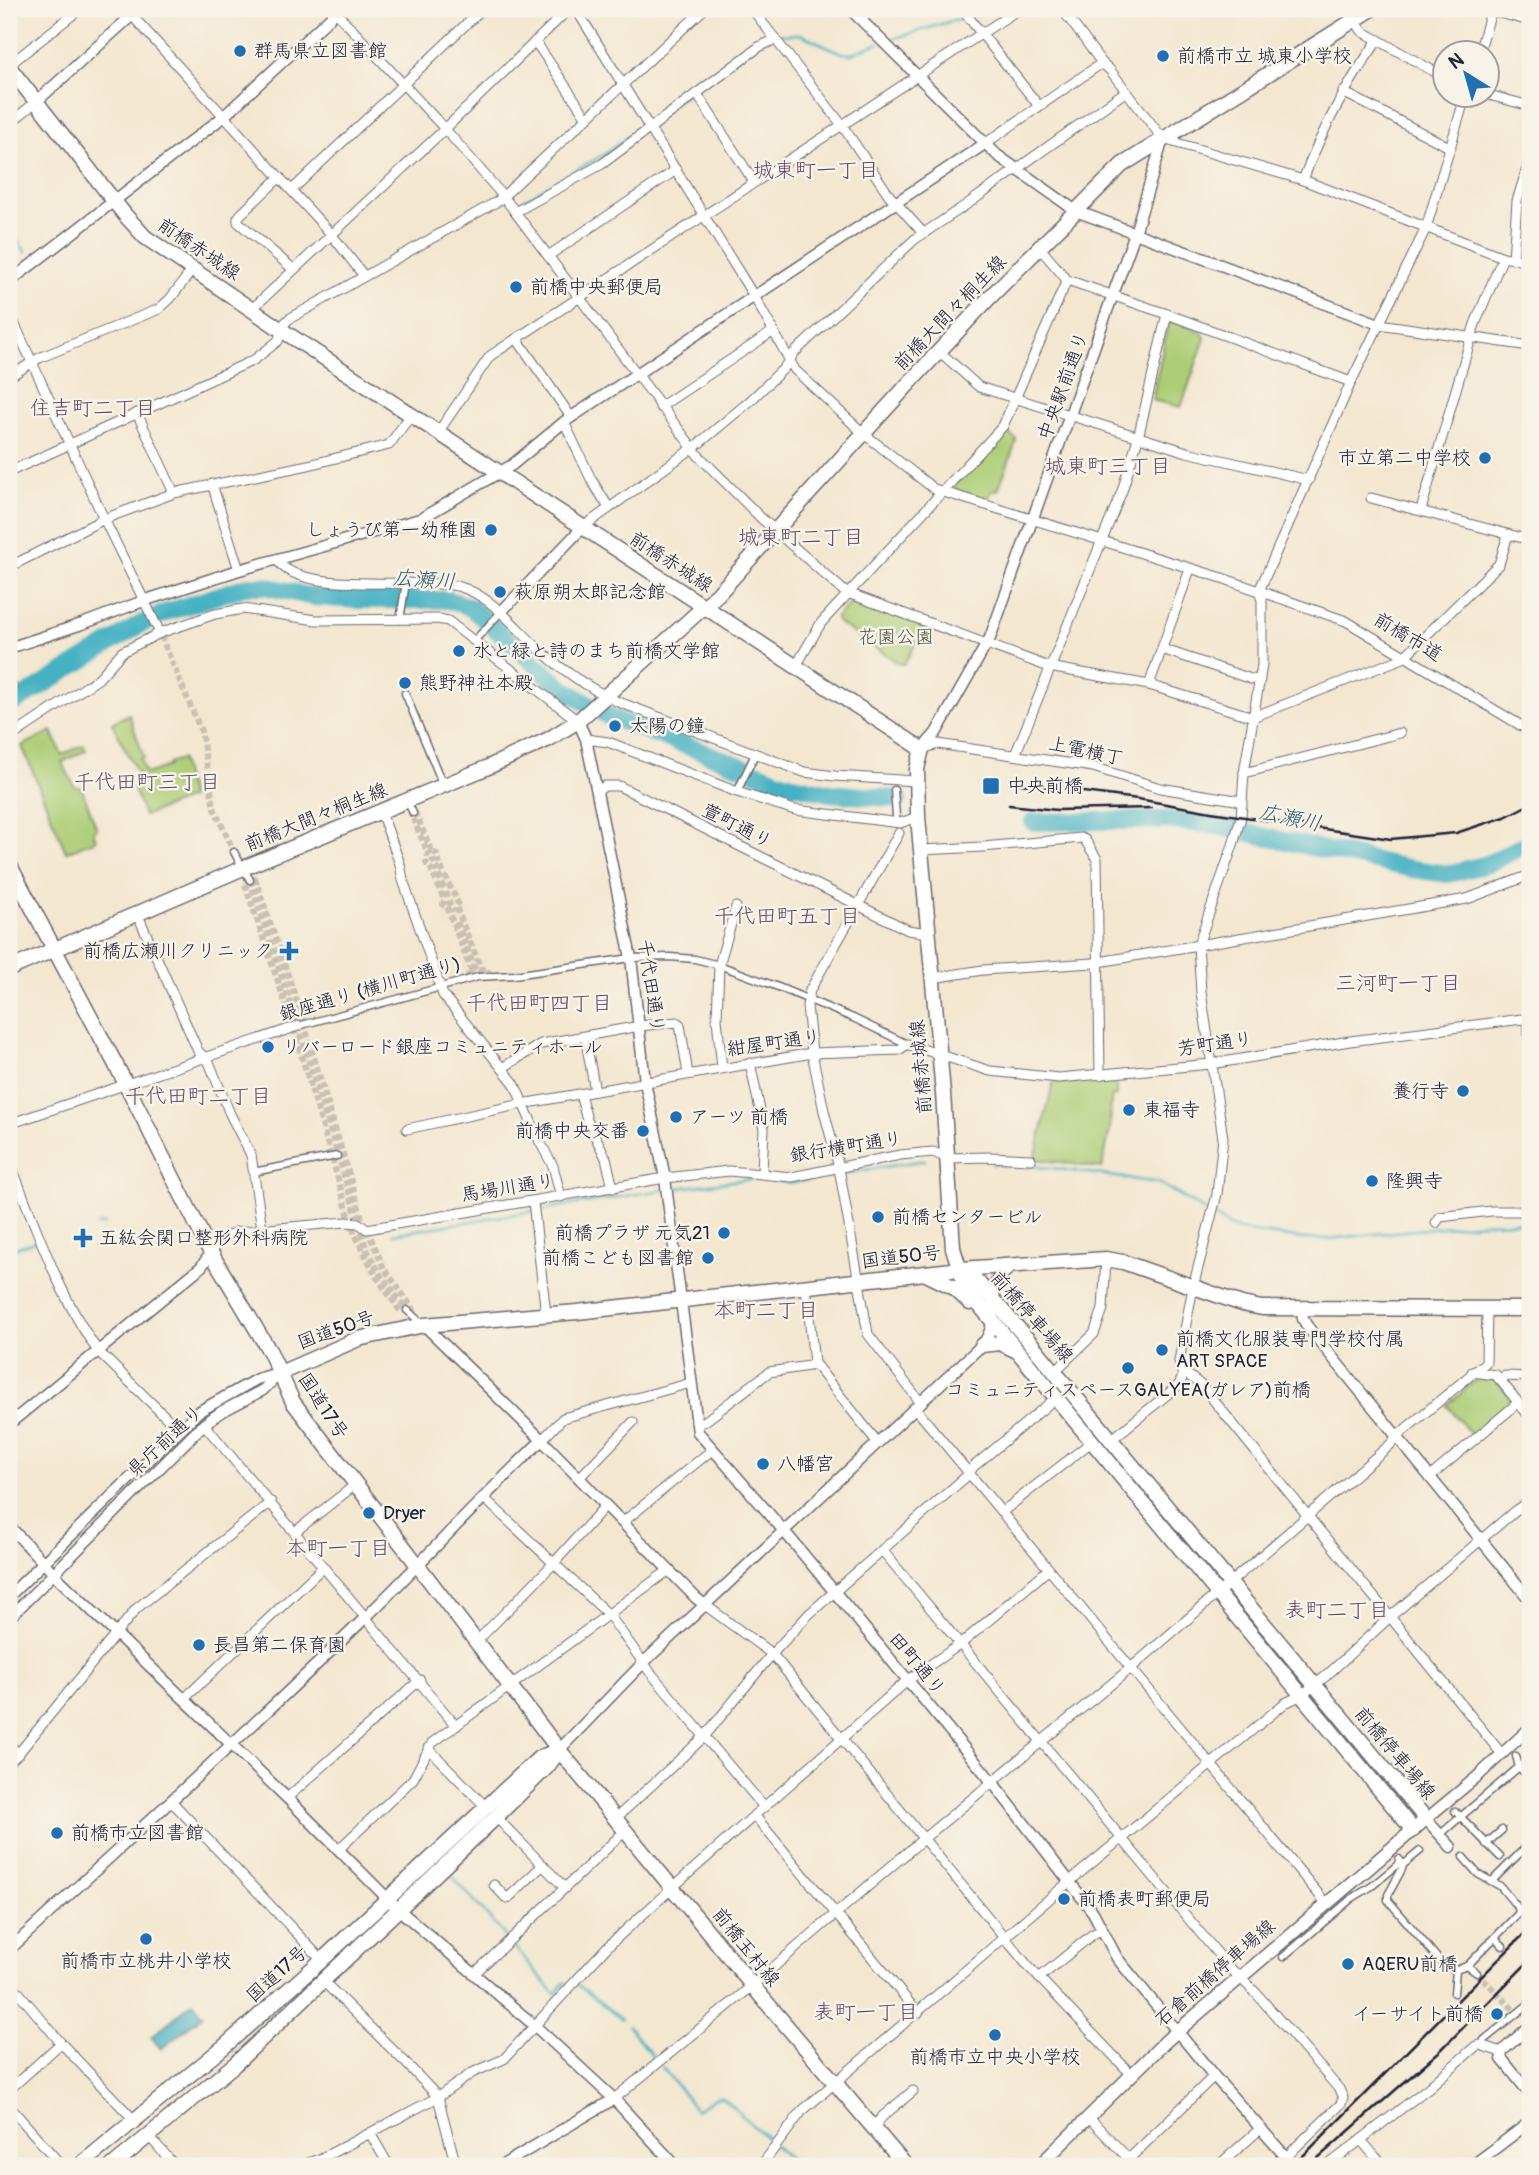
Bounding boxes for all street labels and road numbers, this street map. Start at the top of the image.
street label: 前橋赤城線 [153,212,245,286]
street label: 前橋大間々桐生線 [889,250,1011,376]
street label: 中央駅前通り [1032,328,1094,444]
street label: 前橋赤城線 [625,526,717,598]
street label: 前橋市道 [1369,607,1447,667]
street label: 上電横丁 [1046,731,1126,771]
street label: 前橋大間々桐生線 [241,777,391,857]
street label: 萱町通り [698,798,776,854]
street label: 千代田通り [633,937,669,1035]
street label: 銀座通り (横川町通り) [276,952,464,1026]
street label: 前橋赤城線 [905,1019,937,1115]
street label: 紺屋町通り [725,1025,823,1061]
street label: 芳町通り [1176,1027,1254,1061]
street label: 銀行横町通り [788,1126,904,1168]
street label: 馬場川通り [459,1169,557,1207]
street label: 国道50号 [860,1240,942,1274]
street label: 前橋停車場線 [986,1266,1078,1368]
street label: 国道50号 [294,1305,378,1355]
street label: 国道17号 [293,1368,353,1444]
street label: 県庁前通り [122,1400,208,1482]
street label: 田町通り [883,1627,951,1701]
street label: 前橋停車場線 [1349,1702,1441,1804]
street label: 前橋玉村線 [707,1903,785,1991]
street label: 石倉前橋停車場線 [1150,1914,1280,2032]
street label: 国道17号 [241,1940,313,2008]

